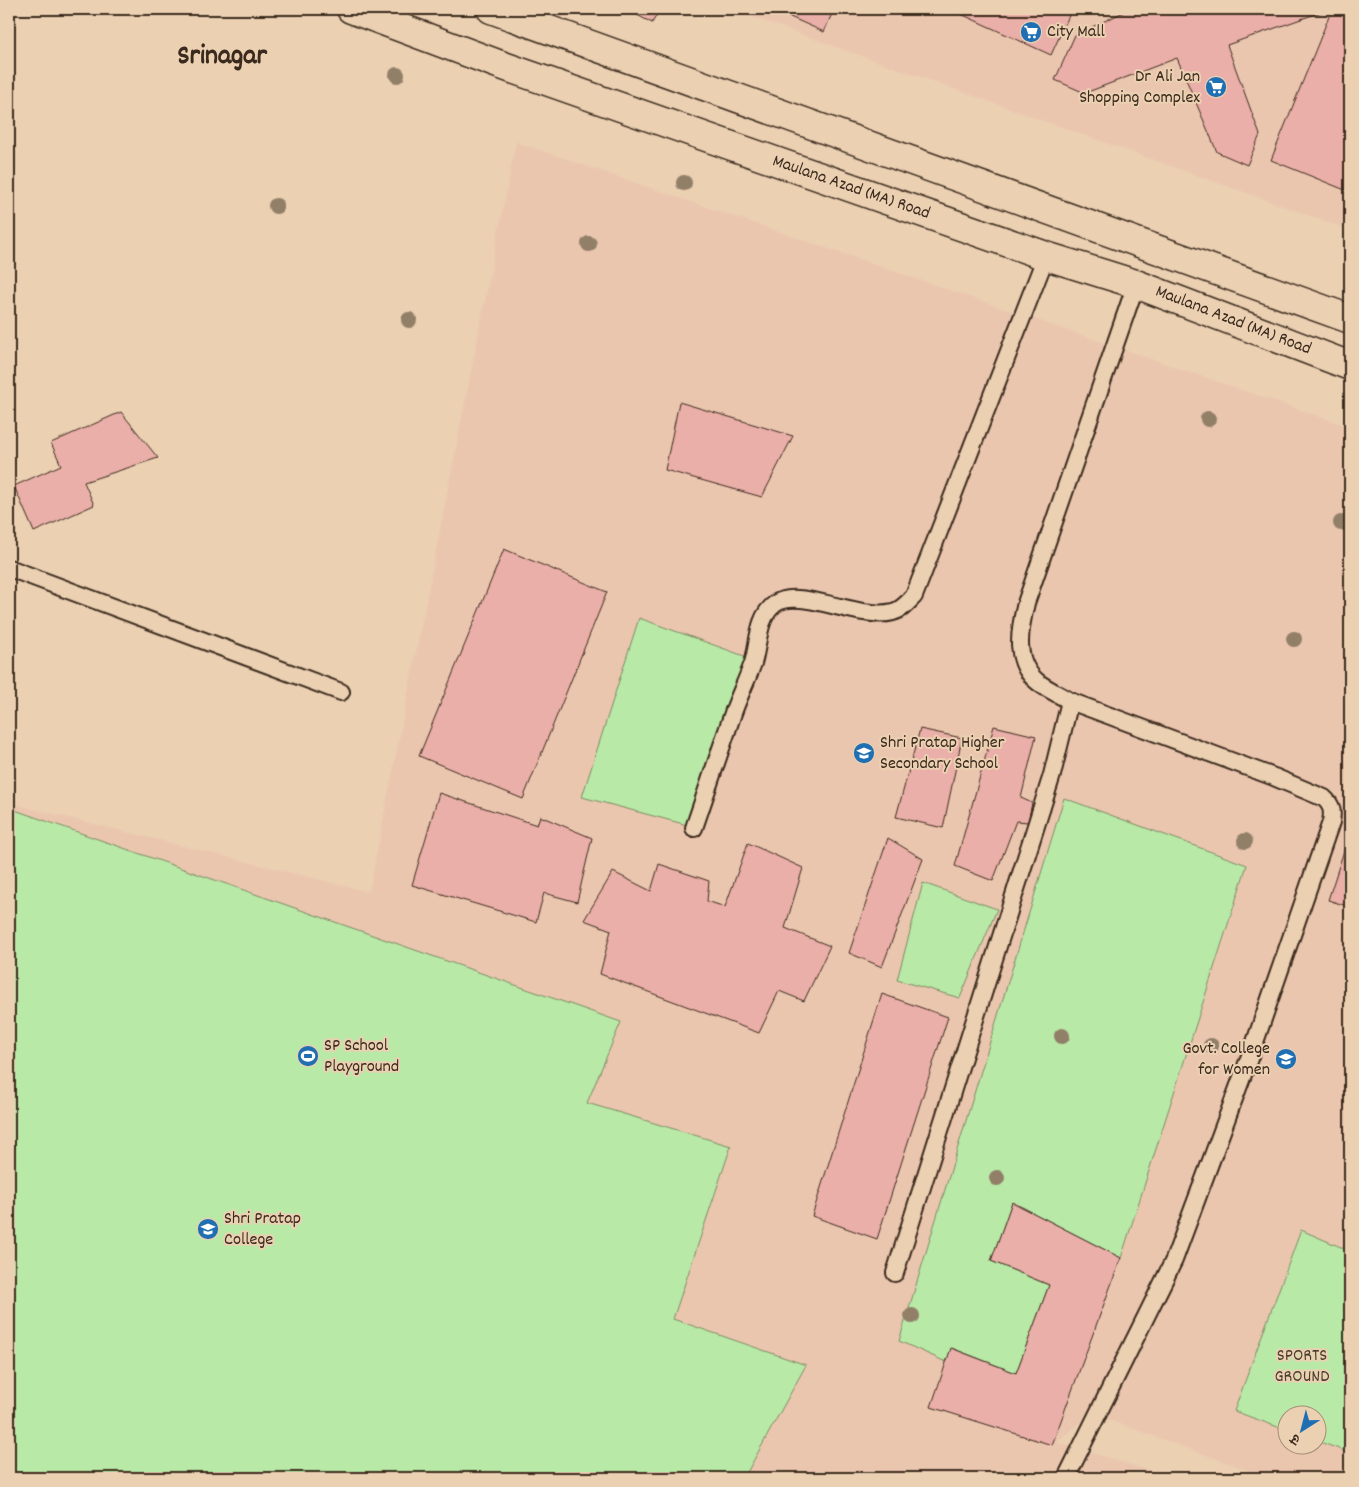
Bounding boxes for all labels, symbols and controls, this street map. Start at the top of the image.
supermarket icon: City Mall [1019,20,1043,44]
place label: City Mall [1047,20,1106,45]
district label: Srinagar [177,38,267,78]
place label: Dr Ali Jan Shopping Complex [1079,65,1200,111]
supermarket icon: Dr Ali Jan Shopping Complex [1204,75,1228,99]
street label: Maulana Azad (MA) Road [769,149,933,227]
street label: Maulana Azad (MA) Road [1151,280,1315,362]
place label: Shri Pratap Higher Secondary School [880,731,1005,777]
school or university icon: Shri Pratap Higher Secondary School [852,741,876,765]
place label: SP School Playground [324,1034,399,1080]
place label: Govt. College for Women [1182,1037,1270,1083]
sports icon: SP School Playground [296,1044,320,1068]
school or university icon: Govt. College for Women [1274,1047,1298,1071]
place label: Shri Pratap College [224,1207,301,1253]
school or university icon: Shri Pratap College [196,1217,220,1241]
park label: SPORTS GROUND [1274,1344,1330,1390]
north arrow [1276,1404,1326,1454]
text: उ [1286,1428,1305,1450]

